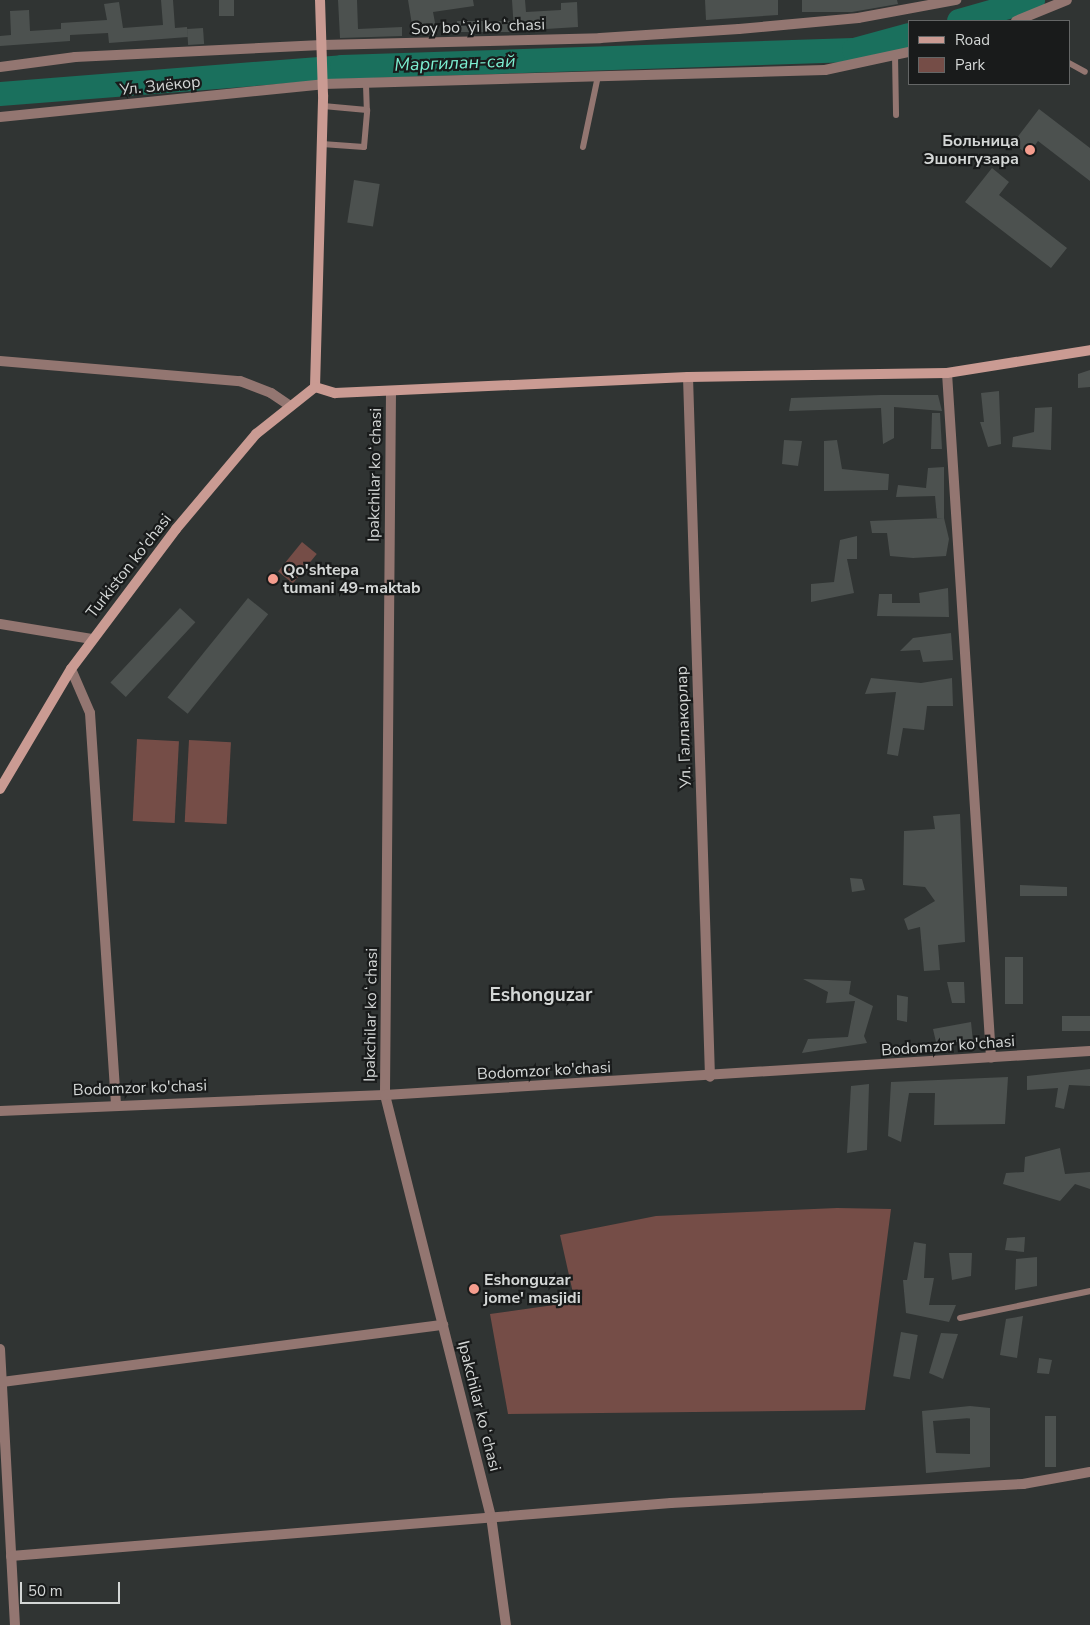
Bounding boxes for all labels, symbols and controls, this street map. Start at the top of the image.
street label: Soy boʻyi koʻchasi [411,15,545,39]
legend [908,20,1070,85]
text: Road [955,30,990,50]
water label: Маргилан-сай [394,50,516,76]
text: Park [955,55,985,75]
street label: Ул. Зиёкор [119,72,201,100]
place label: Больница Эшонгузара [924,131,1019,169]
marker: Больница Эшонгузара [1023,143,1037,157]
street label: Ipakchilar koʻchasi [364,408,386,542]
street label: Turkiston ko'chasi [82,510,176,622]
place label: Qo'shtepa tumani 49-maktab [283,560,421,598]
marker: Qo'shtepa tumani 49-maktab [267,573,279,585]
street label: Ул. Галлакорлар [672,666,696,788]
street label: Ipakchilar koʻchasi [360,948,382,1082]
district label: Eshonguzar [490,985,592,1007]
street label: Bodomzor ko'chasi [880,1032,1016,1060]
street label: Bodomzor ko'chasi [476,1058,612,1084]
street label: Bodomzor ko'chasi [73,1076,207,1100]
place label: Eshonguzar jome' masjidi [484,1270,581,1308]
marker: Eshonguzar jome' masjidi [468,1283,480,1295]
street label: Ipakchilar koʻchasi [453,1339,505,1473]
scale bar [22,1572,122,1604]
text: 50 m [28,1581,63,1601]

